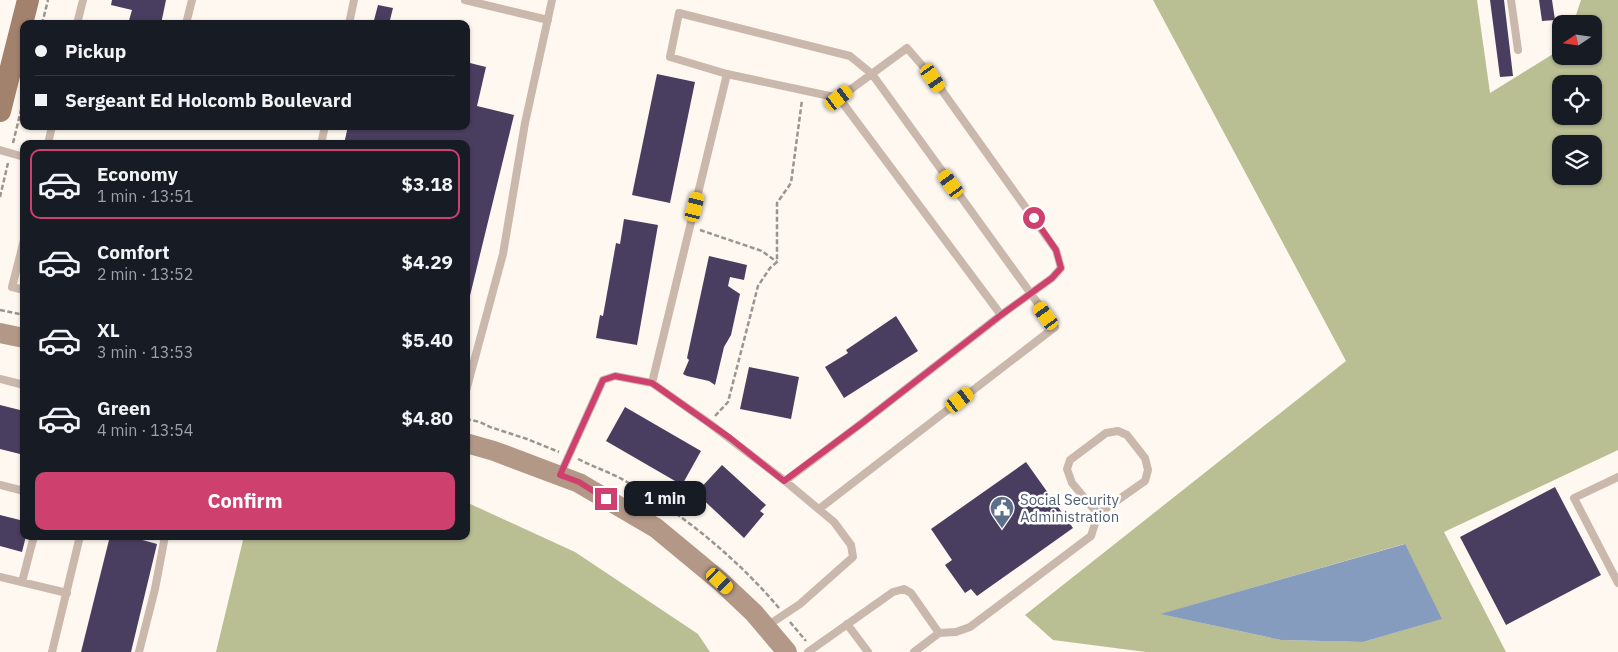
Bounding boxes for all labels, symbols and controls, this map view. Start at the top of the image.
north arrow [1552,15,1602,65]
map controls [1552,15,1602,185]
text: Pickup [65,39,126,63]
car [918,61,947,95]
button: locate [1552,75,1602,125]
car [822,83,855,113]
text: Sergeant Ed Holcomb Boulevard [65,88,352,112]
button: layers [1552,135,1602,185]
icon: car [37,162,82,207]
text: Economy [97,162,178,186]
car [936,167,965,201]
text: $3.18 [401,172,453,196]
text: 1 min · 13:51 [97,186,193,206]
car [684,191,705,223]
route start [1023,207,1045,229]
icon: car [37,240,82,285]
text: Comfort [97,240,170,264]
text: $4.29 [401,250,453,274]
text: 2 min · 13:52 [97,264,193,284]
car [1031,299,1060,333]
icon: car [37,318,82,363]
text: XL [97,318,120,342]
text: $5.40 [401,328,453,352]
text: 3 min · 13:53 [97,342,193,362]
car [943,385,976,415]
icon: car [37,396,82,441]
text: Green [97,396,151,420]
text: $4.80 [401,406,453,430]
text: 4 min · 13:54 [97,420,193,440]
button: Confirm [35,472,455,530]
callout: 1 min [624,482,706,516]
route end [595,488,617,510]
text: 1 min [644,488,686,508]
place label: Social Security Administration [1020,490,1120,526]
public building icon: Social Security Administration [989,495,1015,529]
car [703,565,736,597]

